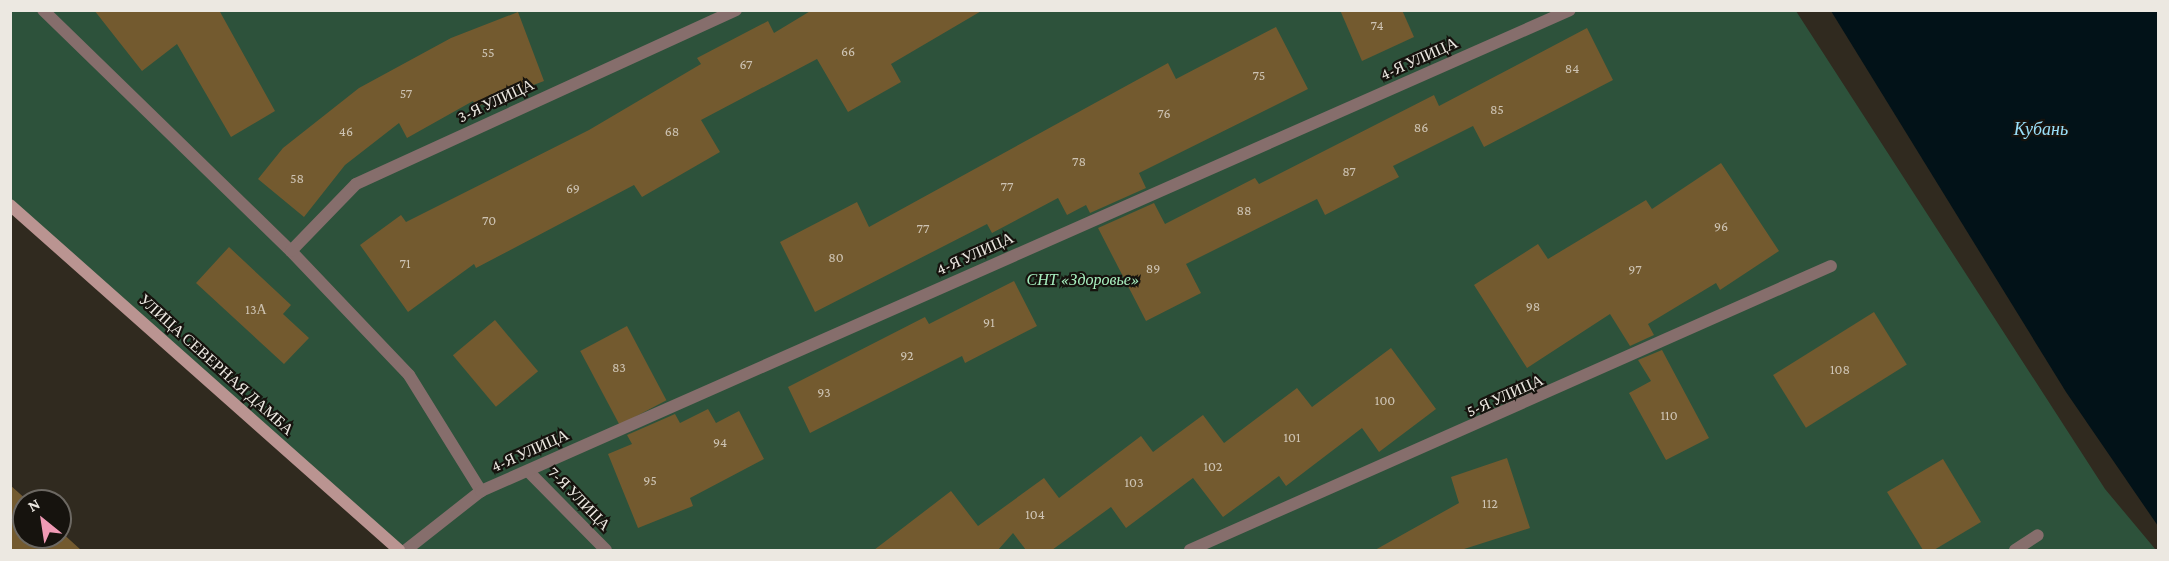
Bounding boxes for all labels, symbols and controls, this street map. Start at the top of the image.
house number: 74 [1370,17,1384,33]
street label: 4-Я УЛИЦА [1377,33,1461,85]
house number: 66 [841,43,855,59]
house number: 55 [481,44,495,60]
house number: 67 [739,56,753,72]
house number: 84 [1565,60,1579,76]
house number: 75 [1253,67,1265,83]
street label: 3-Я УЛИЦА [455,75,537,127]
house number: 57 [400,85,412,101]
house number: 85 [1490,101,1504,117]
house number: 76 [1157,105,1171,121]
water label: Кубань [2014,118,2068,140]
house number: 86 [1414,119,1428,135]
house number: 46 [339,123,353,139]
house number: 68 [665,123,679,139]
house number: 78 [1072,153,1086,169]
house number: 87 [1342,163,1356,179]
house number: 58 [290,170,304,186]
house number: 77 [1001,178,1013,194]
house number: 69 [566,180,580,196]
house number: 88 [1236,202,1252,218]
house number: 70 [482,212,496,228]
house number: 96 [1714,218,1728,234]
house number: 77 [917,220,929,236]
street label: 4-Я УЛИЦА [933,228,1017,280]
house number: 80 [828,249,844,265]
house number: 71 [399,255,411,271]
house number: 89 [1146,260,1160,276]
house number: 97 [1628,261,1642,277]
park label: СНТ «Здоровье» [1026,270,1140,290]
street label: УЛИЦА СЕВЕРНАЯ ДАМБА [135,290,297,440]
house number: 98 [1526,298,1540,314]
house number: 13А [245,301,267,317]
house number: 91 [983,314,995,330]
house number: 92 [900,347,914,363]
house number: 83 [612,359,626,375]
house number: 108 [1830,361,1850,377]
street label: 5-Я УЛИЦА [1464,371,1546,421]
house number: 93 [817,384,831,400]
house number: 100 [1375,392,1395,408]
house number: 110 [1660,407,1678,423]
street label: 4-Я УЛИЦА [488,425,572,477]
house number: 101 [1283,429,1301,445]
house number: 94 [713,434,727,450]
house number: 102 [1203,458,1223,474]
street label: 7-Я УЛИЦА [544,463,614,535]
house number: 95 [643,472,657,488]
house number: 103 [1124,474,1144,490]
north arrow [12,489,72,549]
text: N [25,495,43,515]
house number: 112 [1482,495,1498,511]
house number: 104 [1025,506,1045,522]

